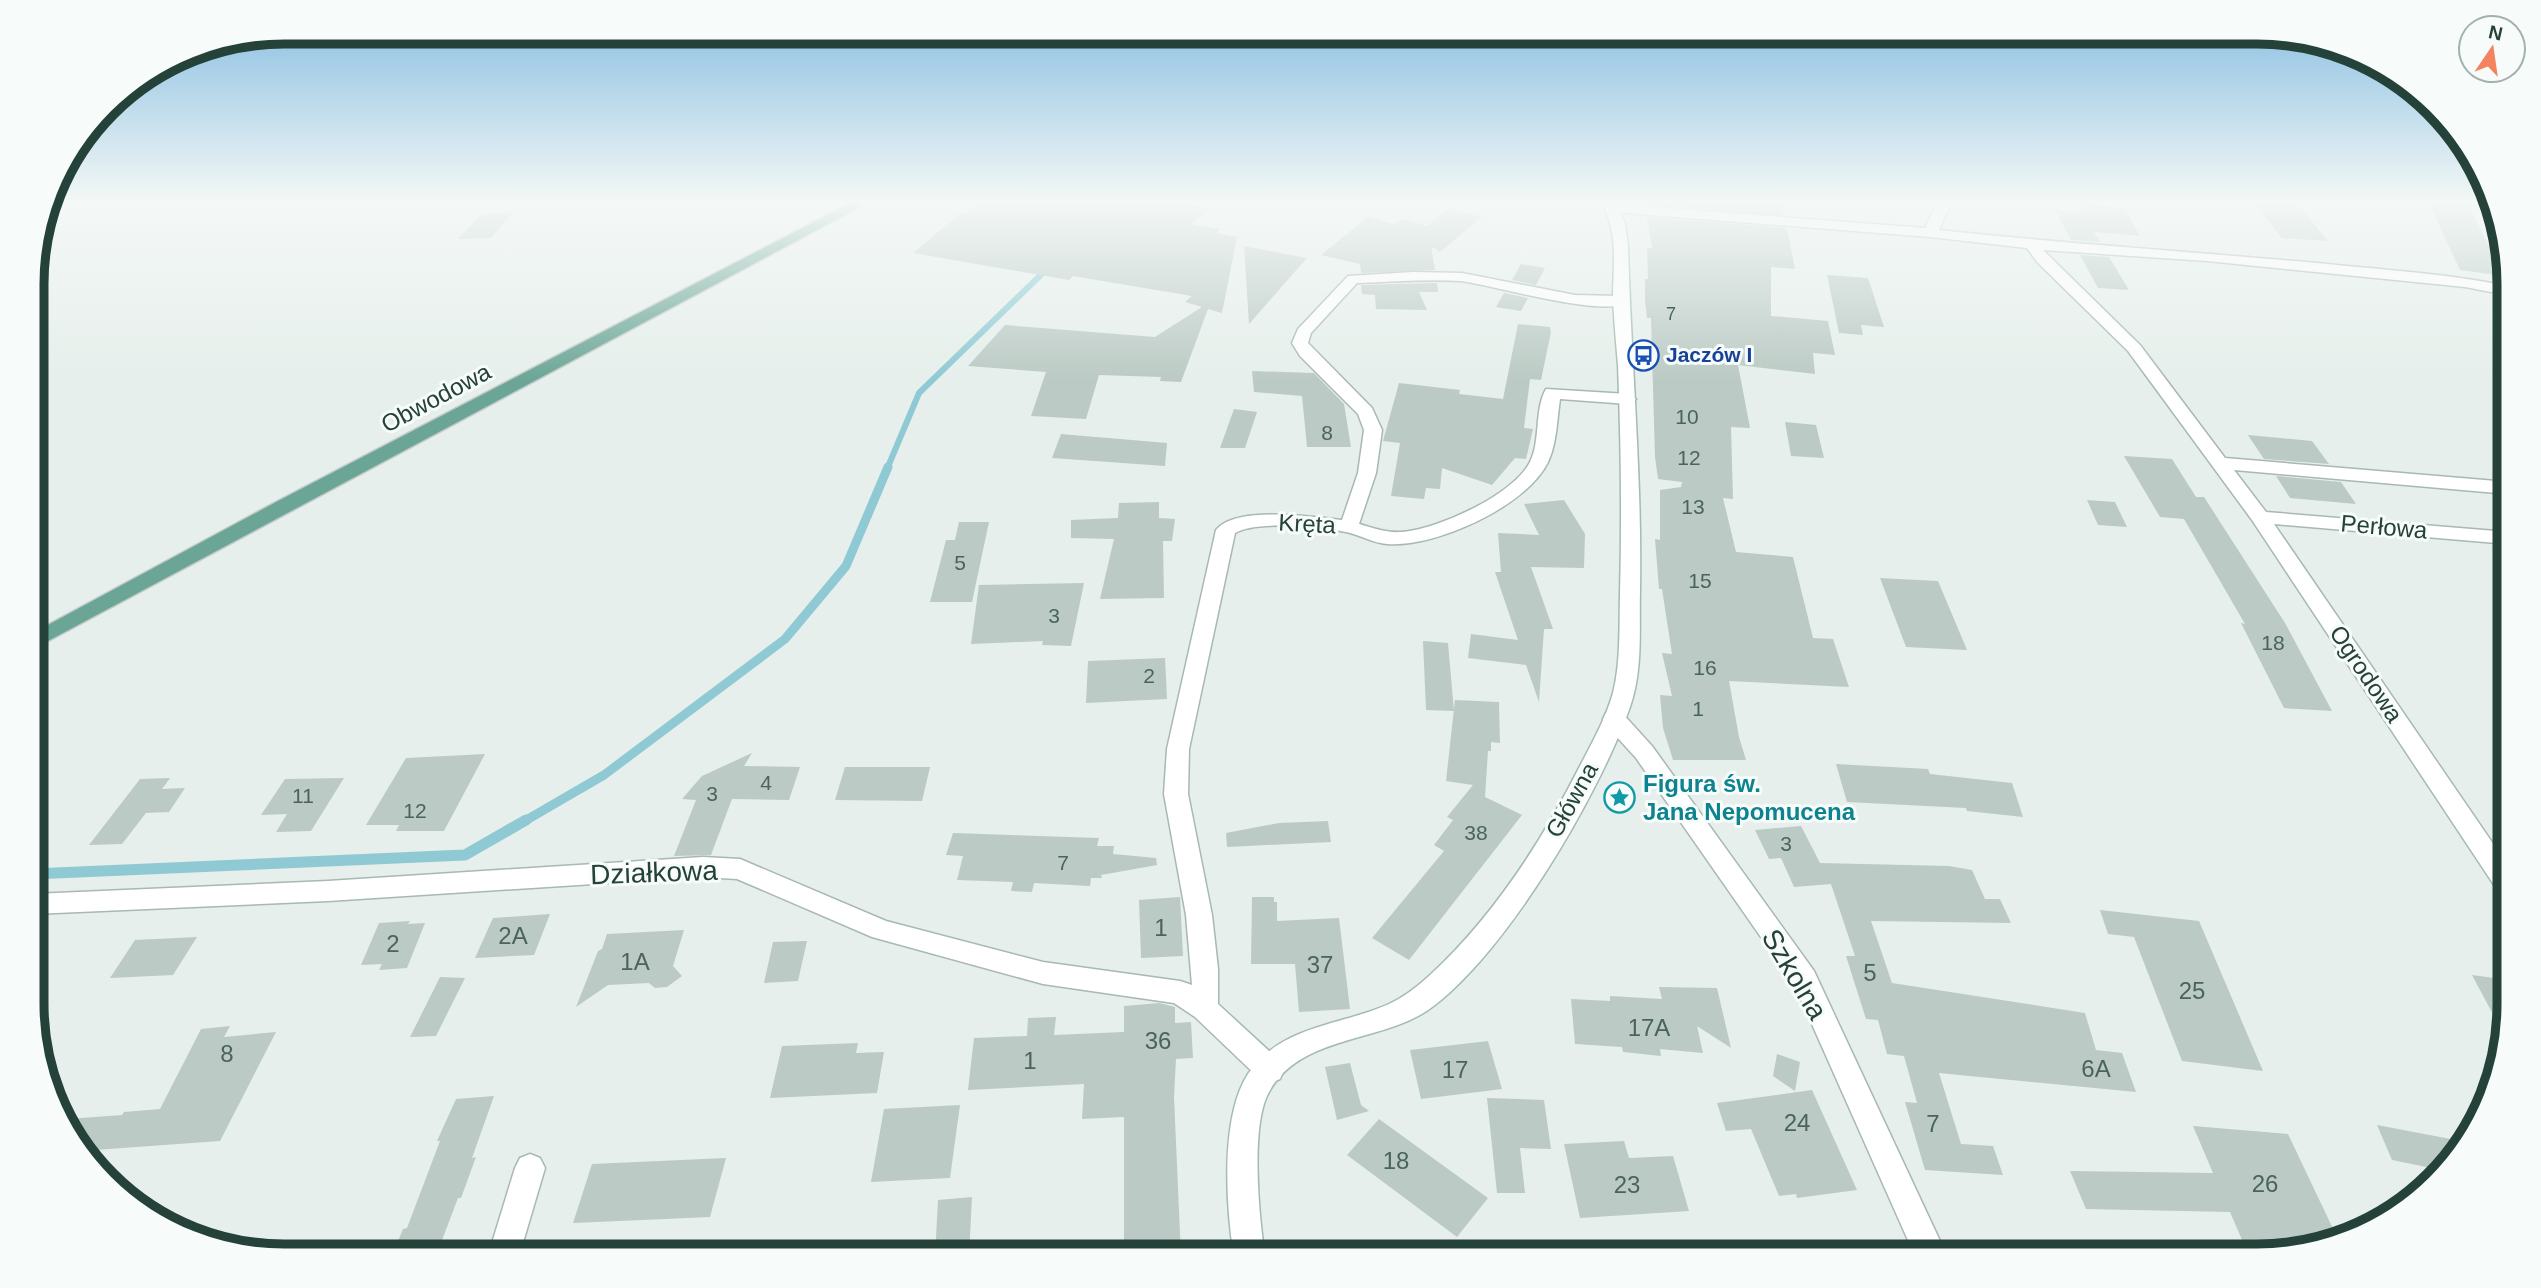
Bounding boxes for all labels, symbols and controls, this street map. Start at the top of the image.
north arrow [2457,14,2527,84]
text: N [2487,21,2505,45]
house number: 7 [1666,304,1676,324]
bus stop icon: Jaczów I [1626,338,1660,372]
place label: Jaczów I [1666,343,1752,366]
street label: Obwodowa [376,357,496,438]
house number: 10 [1675,405,1699,428]
house number: 8 [1321,421,1333,444]
house number: 12 [1677,446,1701,469]
house number: 13 [1681,495,1705,518]
street label: Kręta [1278,509,1337,539]
street label: Perłowa [2340,509,2429,544]
house number: 5 [954,551,966,574]
house number: 15 [1688,569,1712,592]
house number: 3 [1048,604,1060,627]
street label: Ogrodowa [2324,620,2409,728]
house number: 18 [2261,631,2285,654]
house number: 16 [1693,656,1717,679]
house number: 2 [1143,664,1155,687]
house number: 1 [1692,697,1704,720]
street label: Główna [1540,757,1603,842]
place label: Figura św. Jana Nepomucena [1643,770,1856,825]
house number: 4 [760,771,772,794]
place icon: Figura św. Jana Nepomucena [1603,781,1637,815]
house number: 3 [706,782,718,805]
house number: 11 [292,784,314,807]
house number: 12 [403,799,427,822]
house number: 38 [1464,821,1488,844]
house number: 3 [1780,832,1792,855]
house number: 7 [1057,851,1069,874]
street label: Działkowa [590,855,719,890]
house number: 1 [1154,914,1168,941]
house number: 2A [498,922,528,949]
street label: Szkolna [1756,924,1834,1025]
house number: 2 [386,930,400,957]
house number: 1A [620,948,650,975]
house number: 37 [1307,951,1333,978]
house number: 5 [1863,959,1877,986]
house number: 25 [2179,977,2205,1004]
house number: 17A [1628,1014,1670,1041]
house number: 36 [1145,1027,1171,1054]
house number: 8 [220,1040,234,1067]
house number: 1 [1023,1047,1037,1074]
house number: 6A [2081,1055,2111,1082]
house number: 17 [1442,1056,1468,1083]
house number: 24 [1784,1109,1810,1136]
house number: 7 [1926,1110,1940,1137]
house number: 18 [1383,1147,1409,1174]
house number: 26 [2252,1170,2278,1197]
house number: 23 [1614,1171,1640,1198]

